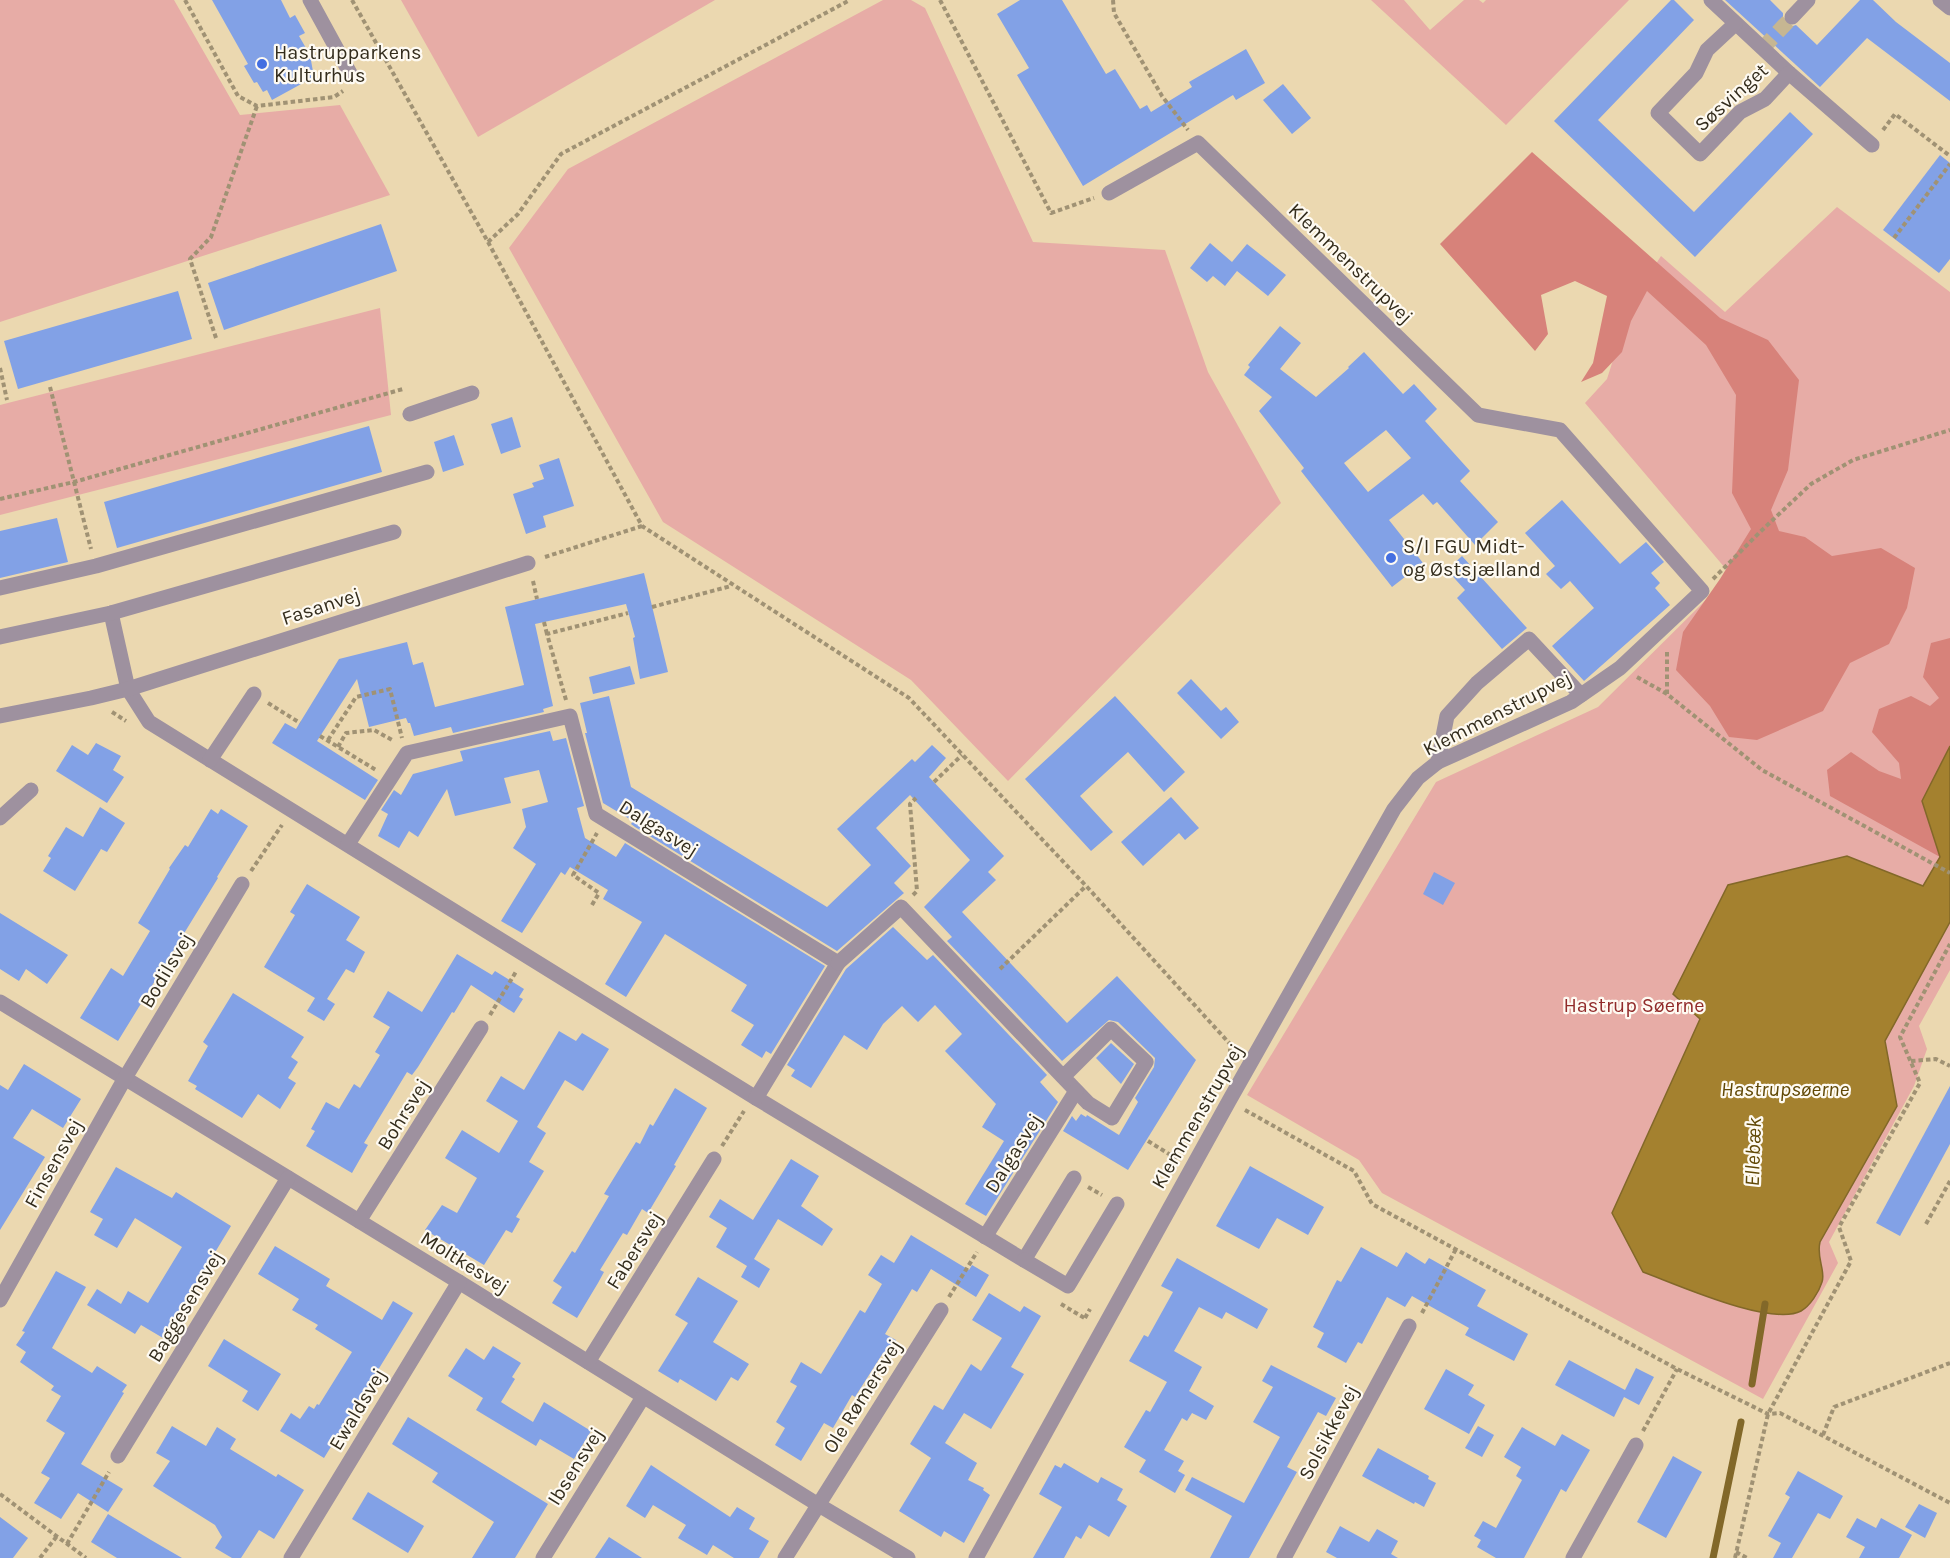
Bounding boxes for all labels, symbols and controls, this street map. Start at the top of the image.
place label: Hastrupparkens Kulturhus [274,41,422,87]
marker: Hastrupparkens Kulturhus [255,57,269,71]
street label: Søsvinget [1690,58,1773,136]
street label: Klemmenstrupvej [1284,198,1417,328]
place label: S/I FGU Midt- og Østsjælland [1403,535,1541,581]
marker: S/I FGU Midt- og Østsjælland [1384,551,1398,565]
street label: Fasanvej [279,583,363,630]
street label: Klemmenstrupvej [1419,666,1575,761]
street label: Dalgasvej [615,795,703,862]
street label: Bodilsvej [135,928,198,1012]
park label: Hastrup Søerne [1563,994,1705,1017]
street label: Klemmenstrupvej [1147,1040,1248,1193]
street label: Bohrsvej [373,1074,434,1154]
water label: Hastrupsøerne [1721,1077,1849,1101]
street label: Dalgasvej [980,1109,1047,1197]
street label: Finsensvej [20,1115,87,1212]
water label: Ellebæk [1740,1117,1766,1187]
street label: Fabersvej [601,1207,667,1293]
street label: Moltkesvej [416,1226,513,1299]
street label: Baggesensvej [143,1246,228,1366]
street label: Ole Rømersvej [818,1335,907,1457]
street label: Ewaldsvej [324,1364,391,1454]
street label: Solsikkevej [1294,1381,1363,1484]
street label: Ibsensvej [543,1423,608,1509]

